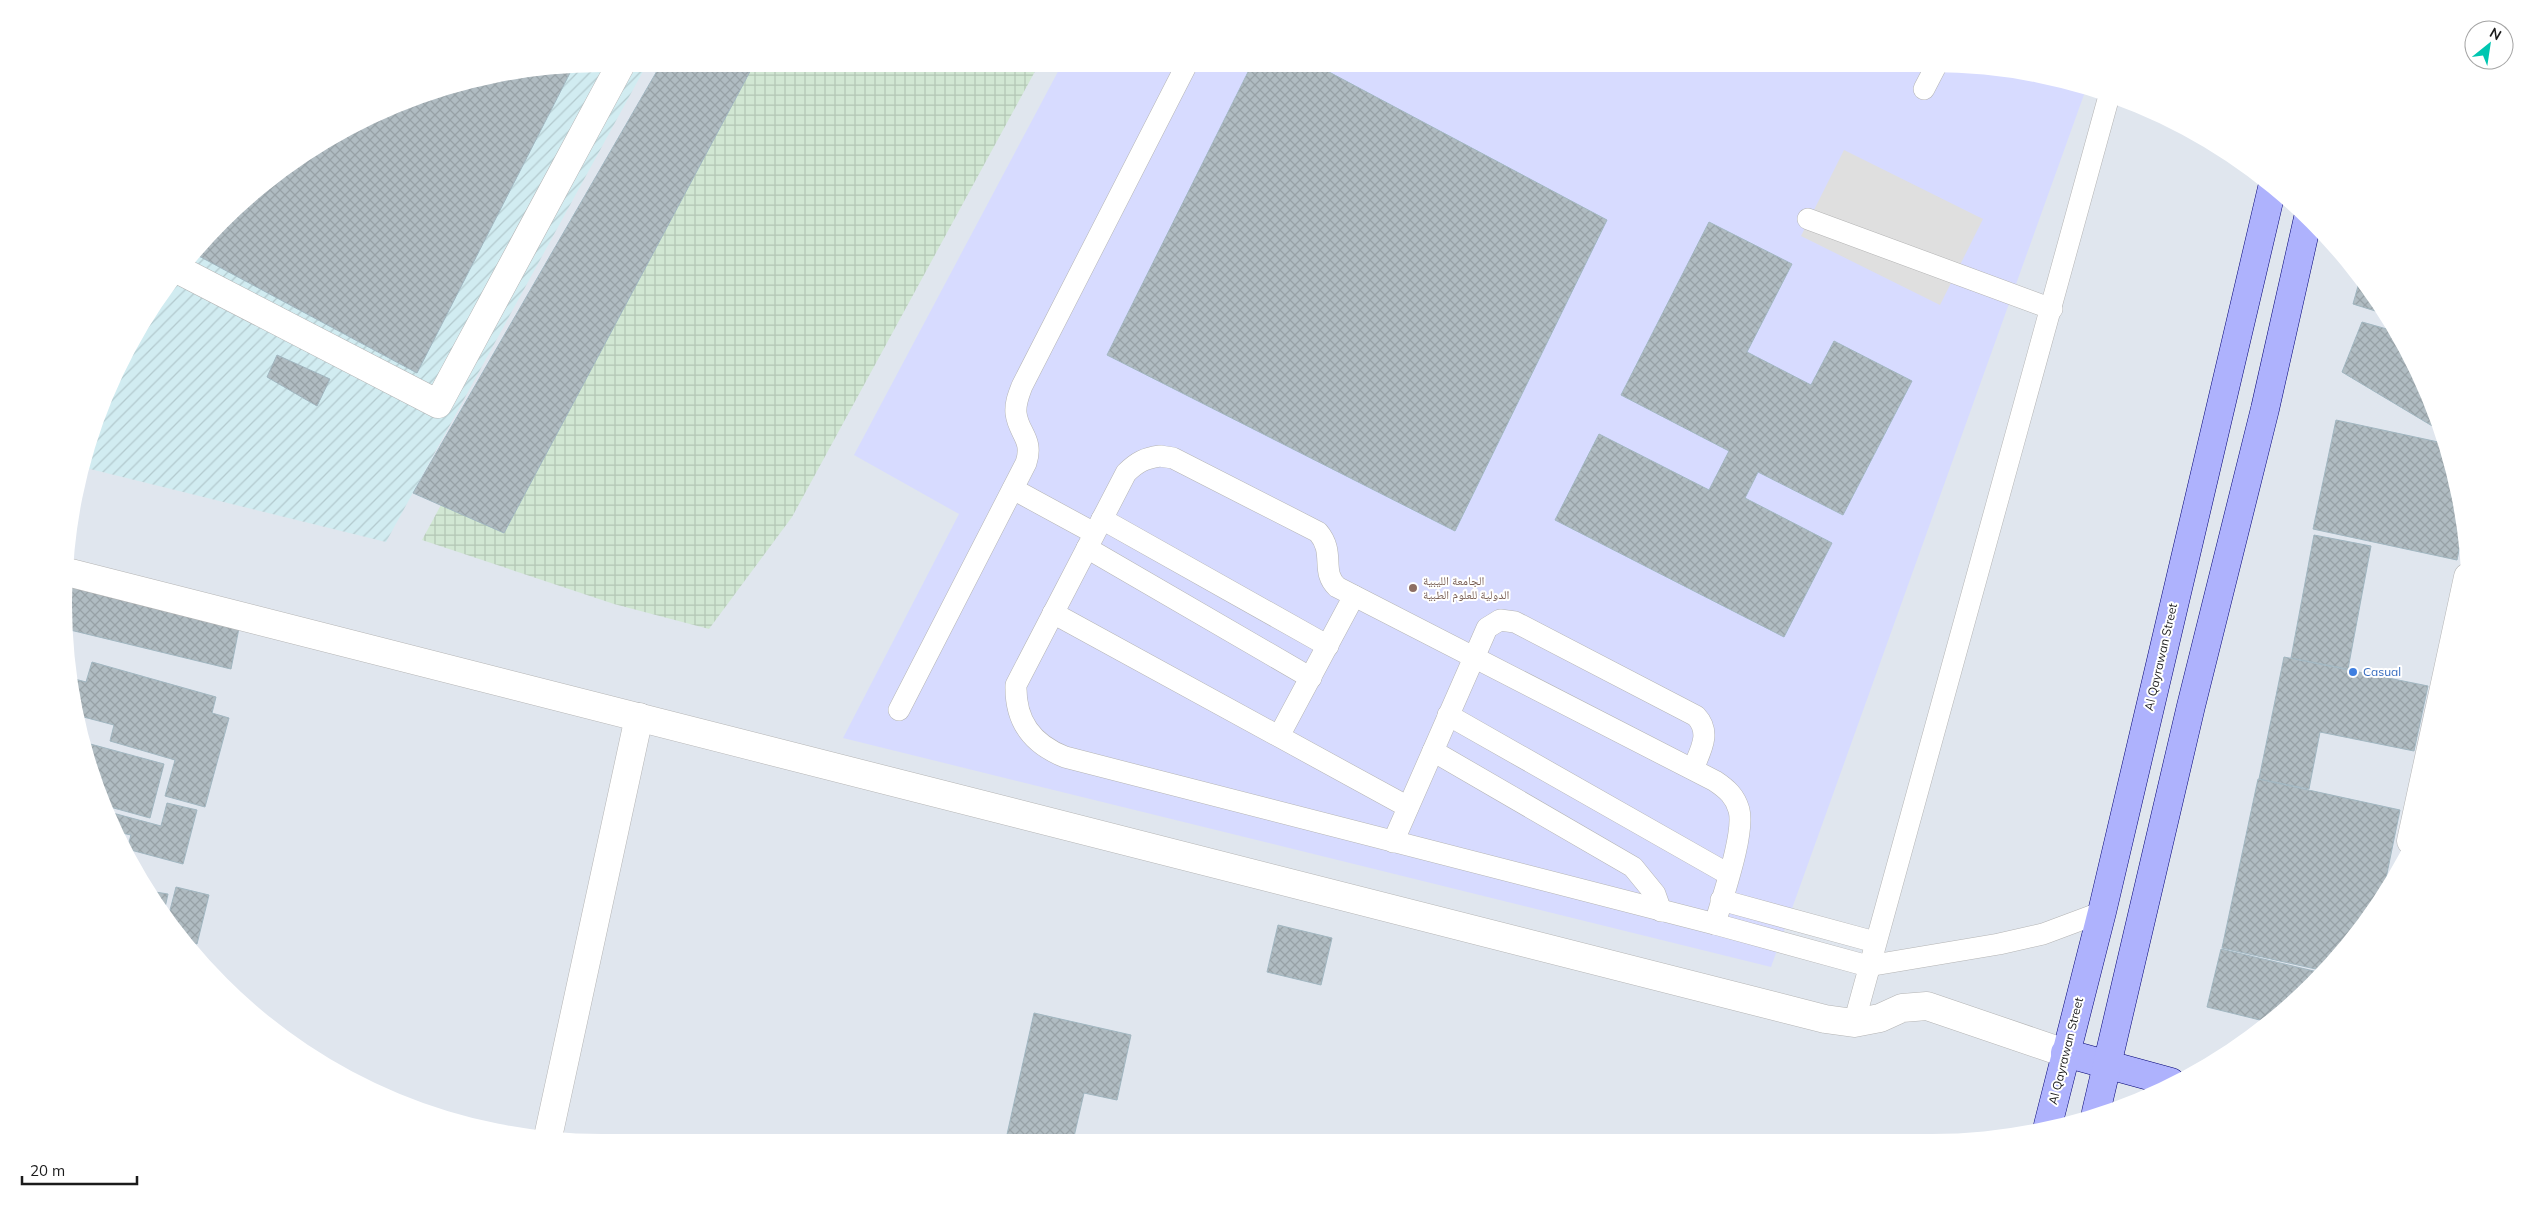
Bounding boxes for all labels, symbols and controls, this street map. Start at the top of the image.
north arrow [2464,20,2514,70]
text: N [2486,23,2505,44]
place label: الجامعة الليبية الدولية للعلوم الطبية [1423,573,1509,603]
marker: الجامعة الليبية الدولية للعلوم الطبية [1407,582,1419,594]
street label: Al Qayrawan Street [2141,602,2180,712]
place label: Casual [2363,664,2401,679]
marker: Casual [2347,666,2359,678]
street label: Al Qayrawan Street [2045,996,2086,1106]
scale bar [22,1154,138,1186]
text: 20 m [30,1161,65,1180]

